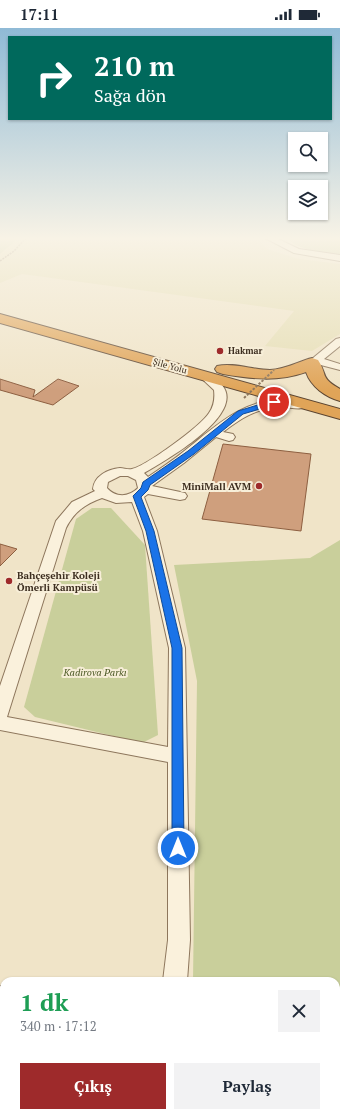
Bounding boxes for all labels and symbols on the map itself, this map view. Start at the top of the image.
place label: Hakmar [228,345,263,357]
marker: Hakmar [215,346,225,356]
street label: Şile Yolu [152,355,188,377]
pin [257,385,291,419]
place label: MiniMall AVM [182,480,252,493]
marker: MiniMall AVM [254,481,264,491]
place label: Bahçeşehir Koleji Ömerli Kampüsü [17,569,101,594]
marker: Bahçeşehir Koleji Ömerli Kampüsü [4,576,14,586]
park label: Kadirova Parkı [62,666,127,679]
position arrow [157,827,199,869]

